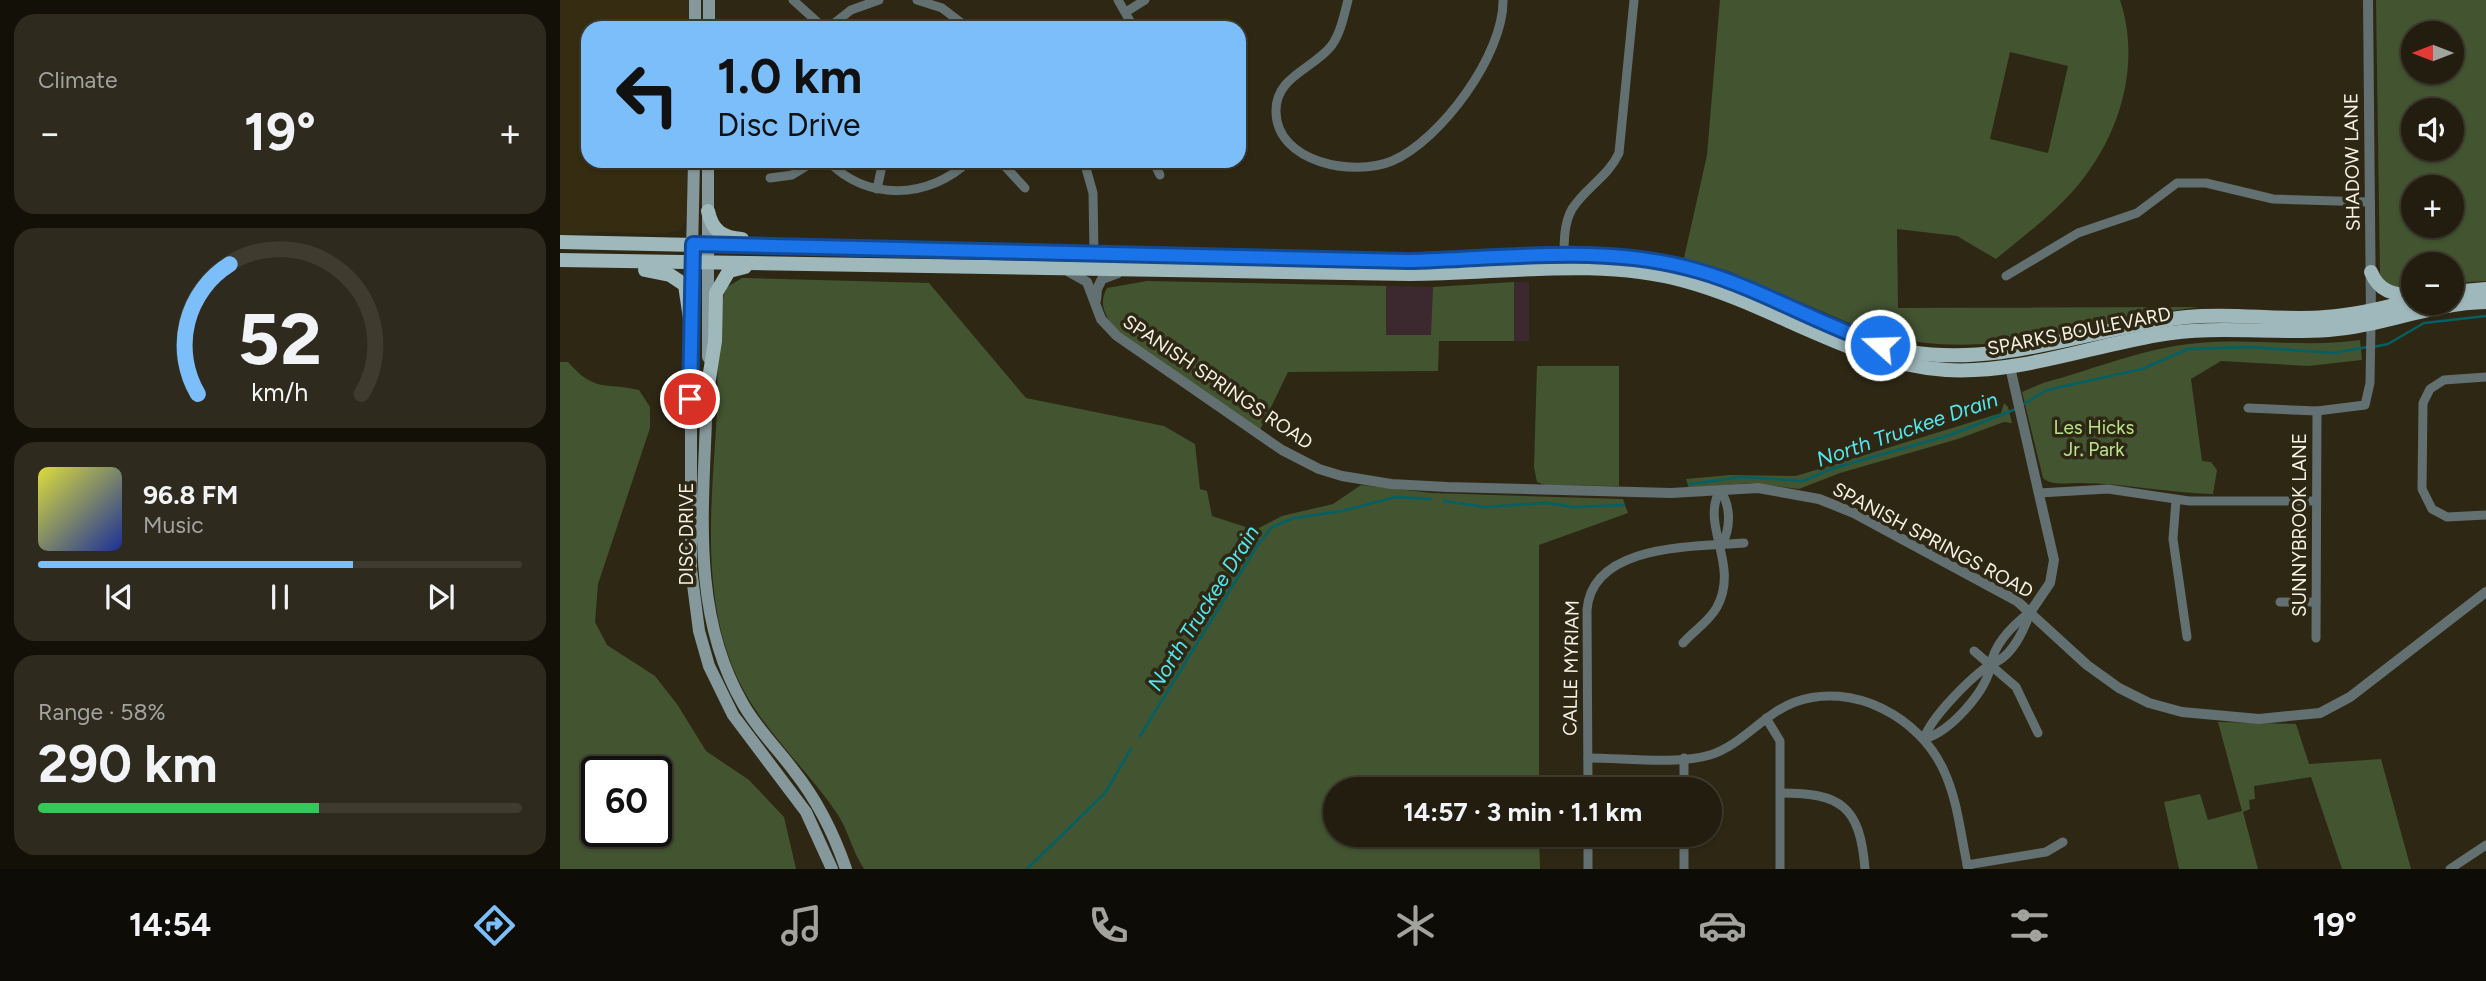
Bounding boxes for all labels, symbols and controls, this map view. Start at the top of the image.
north arrow [2401,21,2464,84]
map controls [2401,21,2464,315]
text: 1.0 km [717,46,862,105]
icon: left [602,49,693,140]
text: Climate [38,66,117,94]
street label: SHADOW LANE [2339,93,2365,231]
button: sound [2401,98,2464,161]
text: 19° [244,101,316,163]
text: Disc Drive [717,106,861,144]
text: − [38,110,62,156]
text: + [498,110,522,156]
button: + [2401,175,2464,238]
button: − [2401,252,2464,315]
text: 52 [238,295,322,382]
street label: SPARKS BOULEVARD [1985,302,2173,360]
position arrow [1843,308,1917,382]
street label: SPANISH SPRINGS ROAD [1119,310,1317,454]
pin [660,369,720,429]
text: km/h [251,376,309,406]
icon: arrive [671,380,709,418]
water label: North Truckee Drain [1813,386,2001,472]
park label: Les Hicks Jr. Park [2054,416,2135,461]
street label: SUNNYBROOK LANE [2288,433,2311,617]
street label: SPANISH SPRINGS ROAD [1829,477,2037,603]
text: 96.8 FM [143,479,238,511]
street label: DISC DRIVE [675,483,698,585]
text: Music [143,511,204,539]
water label: North Truckee Drain [1142,521,1264,695]
icon: previous [100,578,138,616]
icon: pause [261,578,299,616]
icon: next [422,578,460,616]
street label: CALLE MYRIAM [1558,600,1584,736]
text: Range · 58% [38,698,166,726]
text: 290 km [38,733,218,795]
speed limit sign: 60 [581,756,672,847]
text: 14:57 · 3 min · 1.1 km [1403,796,1642,828]
icon: directions [470,901,519,950]
icon: music [777,901,826,950]
icon: phone [1084,901,1133,950]
icon: climate [1391,901,1440,950]
icon: car [1698,901,1747,950]
icon: filters [2005,901,2054,950]
text: 14:54 [129,906,211,944]
text: 19° [2313,906,2357,944]

